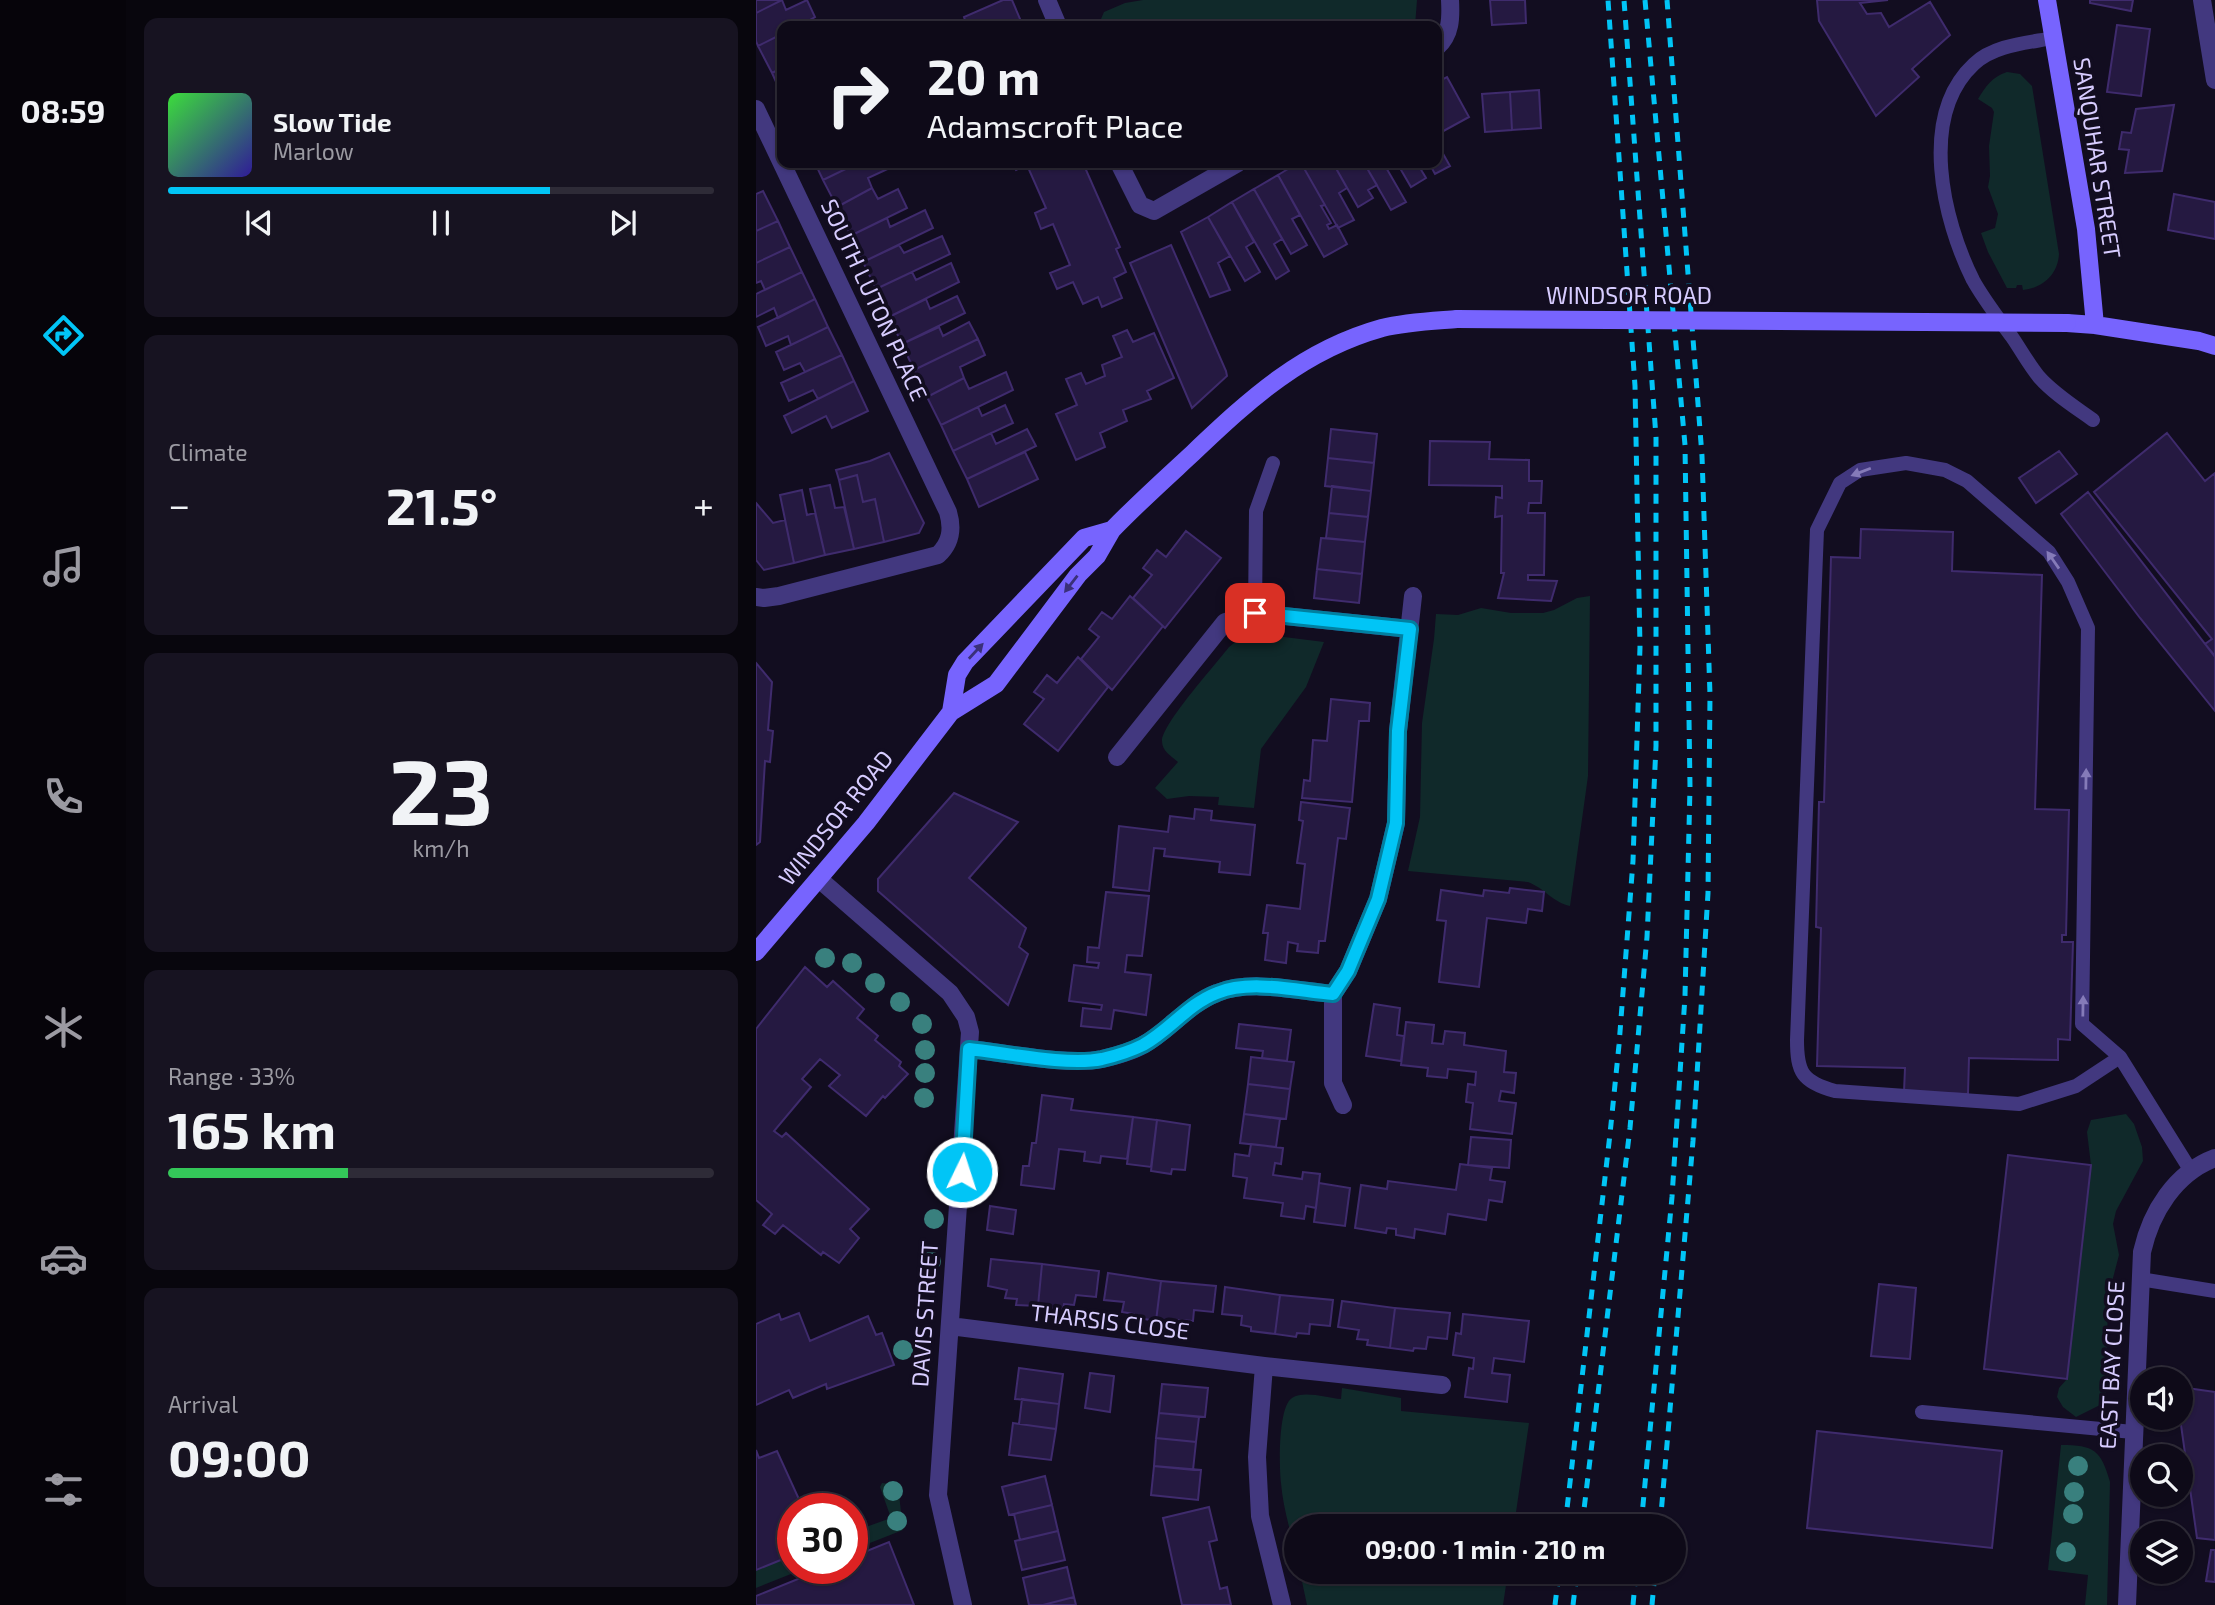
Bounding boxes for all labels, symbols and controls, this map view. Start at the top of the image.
text: 20 m [927,46,1040,105]
icon: right [812,49,903,140]
street label: SANQUHAR STREET [2068,56,2128,260]
text: 08:59 [21,91,105,129]
text: Slow Tide [273,106,392,137]
text: Adamscroft Place [927,106,1183,144]
text: Marlow [273,137,354,165]
street label: SOUTH LUTON PLACE [816,194,934,405]
icon: previous [240,204,278,242]
icon: pause [422,204,460,242]
icon: next [604,204,642,242]
street label: WINDSOR ROAD [1546,281,1712,309]
icon: directions [39,311,88,360]
text: Climate [168,438,248,466]
one-way arrow [1850,467,1871,478]
text: 21.5° [386,473,498,535]
text: − [168,481,190,527]
text: + [693,481,714,527]
icon: music [39,542,88,591]
one-way arrow [2046,551,2060,569]
one-way arrow [1064,575,1079,593]
pin [1225,583,1285,643]
icon: arrive [1236,594,1274,632]
one-way arrow [967,643,983,660]
text: 23 [389,734,493,843]
street label: WINDSOR ROAD [772,744,898,891]
one-way arrow [2080,767,2092,789]
icon: phone [39,772,88,821]
text: km/h [412,834,470,862]
one-way arrow [2077,995,2088,1017]
icon: climate [39,1003,88,1052]
text: Range · 33% [168,1062,295,1090]
text: 165 km [168,1097,336,1159]
position arrow [925,1135,999,1209]
icon: car [39,1234,88,1283]
street label: DAVIS STREET [905,1240,943,1388]
street label: EAST BAY CLOSE [2093,1280,2129,1450]
street label: THARSIS CLOSE [1029,1297,1191,1345]
map controls [2130,1367,2193,1584]
button: sound [2130,1367,2193,1430]
text: Arrival [168,1390,238,1418]
text: 09:00 [168,1425,310,1487]
button: search [2130,1444,2193,1507]
icon: filters [39,1465,88,1514]
speed limit sign: 30 [777,1493,868,1584]
button: layers [2130,1521,2193,1584]
text: 09:00 · 1 min · 210 m [1365,1533,1605,1564]

